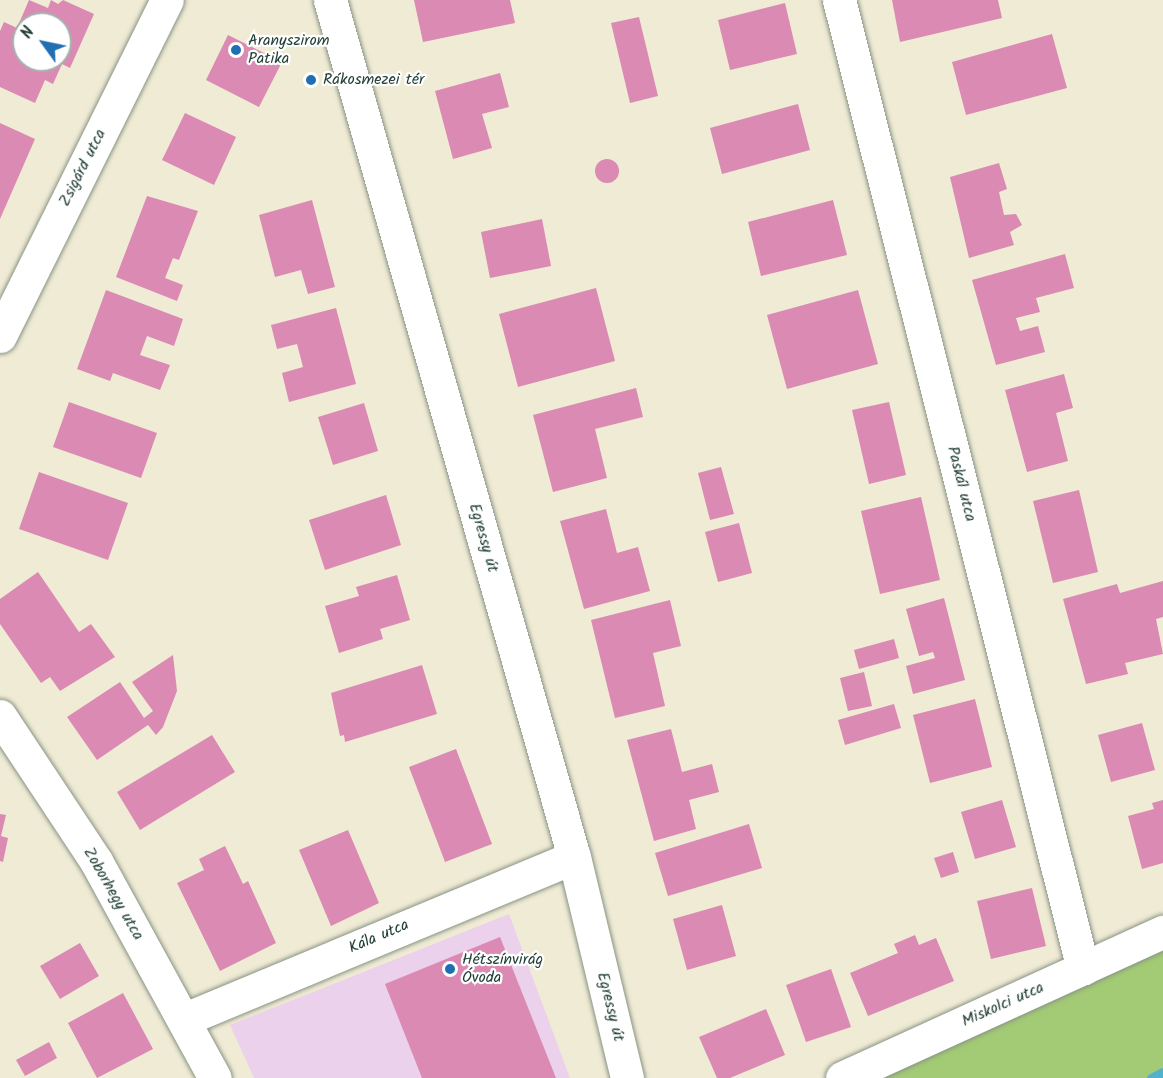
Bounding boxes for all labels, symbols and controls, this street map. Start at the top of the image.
north arrow [12,12,72,72]
text: N [15,22,41,44]
place label: Aranyszirom Patika [248,31,330,69]
marker: Aranyszirom Patika [229,43,243,57]
place label: Rákosmezei tér [323,70,424,90]
marker: Rákosmezei tér [304,73,318,87]
street label: Zsigárd utca [55,126,111,210]
street label: Paskál utca [942,444,980,524]
street label: Egressy út [464,501,502,575]
street label: Zoborhegy utca [79,844,147,944]
street label: Kála utca [346,916,412,958]
place label: Hétszínvirág Óvoda [462,950,543,988]
marker: Hétszínvirág Óvoda [443,962,457,976]
street label: Egressy út [592,970,628,1044]
street label: Miskolci utca [959,978,1047,1032]

